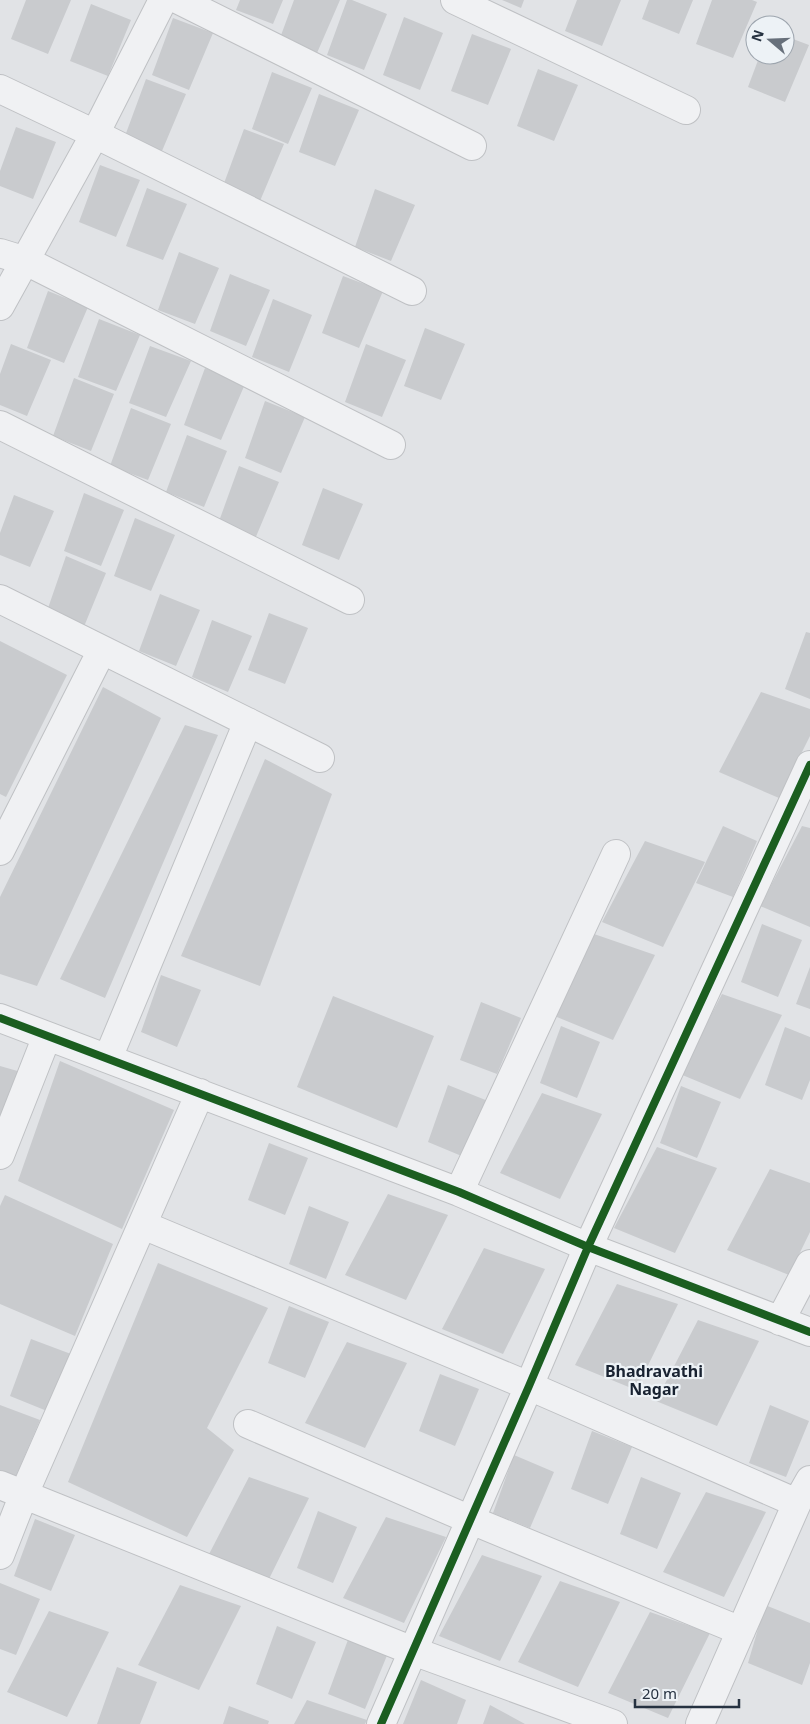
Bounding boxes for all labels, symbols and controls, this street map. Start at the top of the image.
north arrow [745,15,795,65]
text: N [746,27,768,44]
district label: Bhadravathi Nagar [605,1360,703,1400]
scale bar [635,1676,739,1708]
text: 20 m [642,1683,677,1703]

